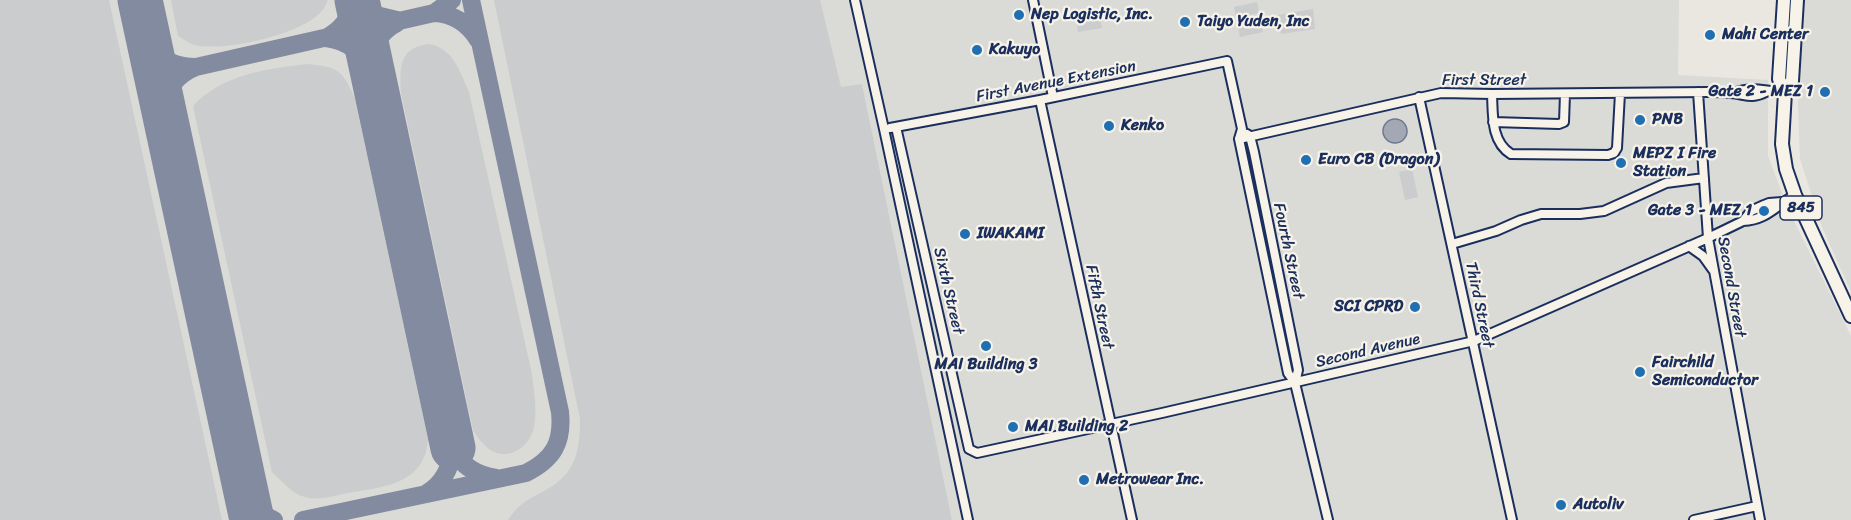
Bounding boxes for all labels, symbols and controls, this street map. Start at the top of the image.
place label: Nep Logistic, Inc. [1031,5,1153,25]
marker: Nep Logistic, Inc. [1012,8,1026,22]
place label: Taiyo Yuden, Inc [1197,12,1310,32]
marker: Taiyo Yuden, Inc [1178,15,1192,29]
place label: Mahi Center [1722,25,1809,45]
marker: Mahi Center [1703,28,1717,42]
place label: Kakuyo [989,40,1040,60]
marker: Kakuyo [970,43,984,57]
street label: First Avenue Extension [975,57,1137,107]
street label: First Street [1442,71,1526,91]
place label: Gate 2 - MEZ 1 [1708,82,1813,102]
marker: Gate 2 - MEZ 1 [1818,85,1832,99]
place label: PNB [1652,110,1683,130]
marker: PNB [1633,113,1647,127]
place label: Kenko [1121,116,1164,136]
marker: Kenko [1102,119,1116,133]
place label: MEPZ I Fire Station [1633,144,1716,182]
place label: Euro CB (Dragon) [1318,150,1439,170]
marker: Euro CB (Dragon) [1299,153,1313,167]
marker: MEPZ I Fire Station [1614,156,1628,170]
road number: 845 [1780,196,1822,220]
street label: Fourth Street [1268,201,1308,301]
place label: Gate 3 - MEZ 1 [1648,201,1752,221]
marker: Gate 3 - MEZ 1 [1757,204,1771,218]
place label: IWAKAMI [977,224,1044,244]
marker: IWAKAMI [958,227,972,241]
street label: Second Street [1713,235,1749,339]
street label: Sixth Street [929,246,967,336]
street label: Third Street [1461,260,1497,350]
street label: Fifth Street [1081,263,1117,351]
place label: SCI CPRD [1334,297,1403,317]
marker: SCI CPRD [1408,300,1422,314]
street label: Second Avenue [1314,330,1422,372]
marker: MAI Building 3 [979,339,993,353]
place label: Fairchild Semiconductor [1652,353,1758,391]
place label: MAI Building 3 [935,355,1037,375]
marker: Fairchild Semiconductor [1633,365,1647,379]
place label: MAI Building 2 [1025,417,1128,437]
marker: MAI Building 2 [1006,420,1020,434]
place label: Metrowear Inc. [1096,470,1204,490]
marker: Metrowear Inc. [1077,473,1091,487]
place label: Autoliv [1573,495,1624,515]
marker: Autoliv [1554,498,1568,512]

